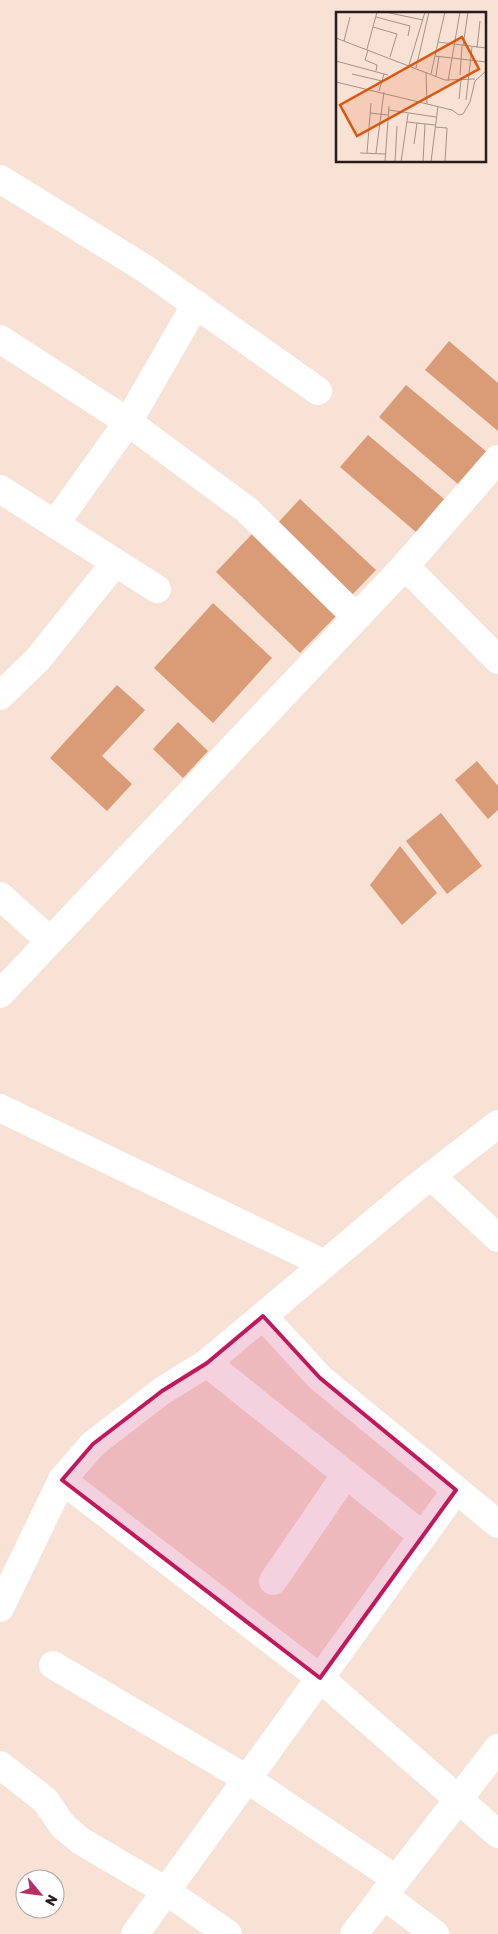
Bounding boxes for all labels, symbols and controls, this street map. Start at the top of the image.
inset map [336,12,486,162]
north arrow [15,1869,65,1919]
text: N [41,1892,61,1909]

